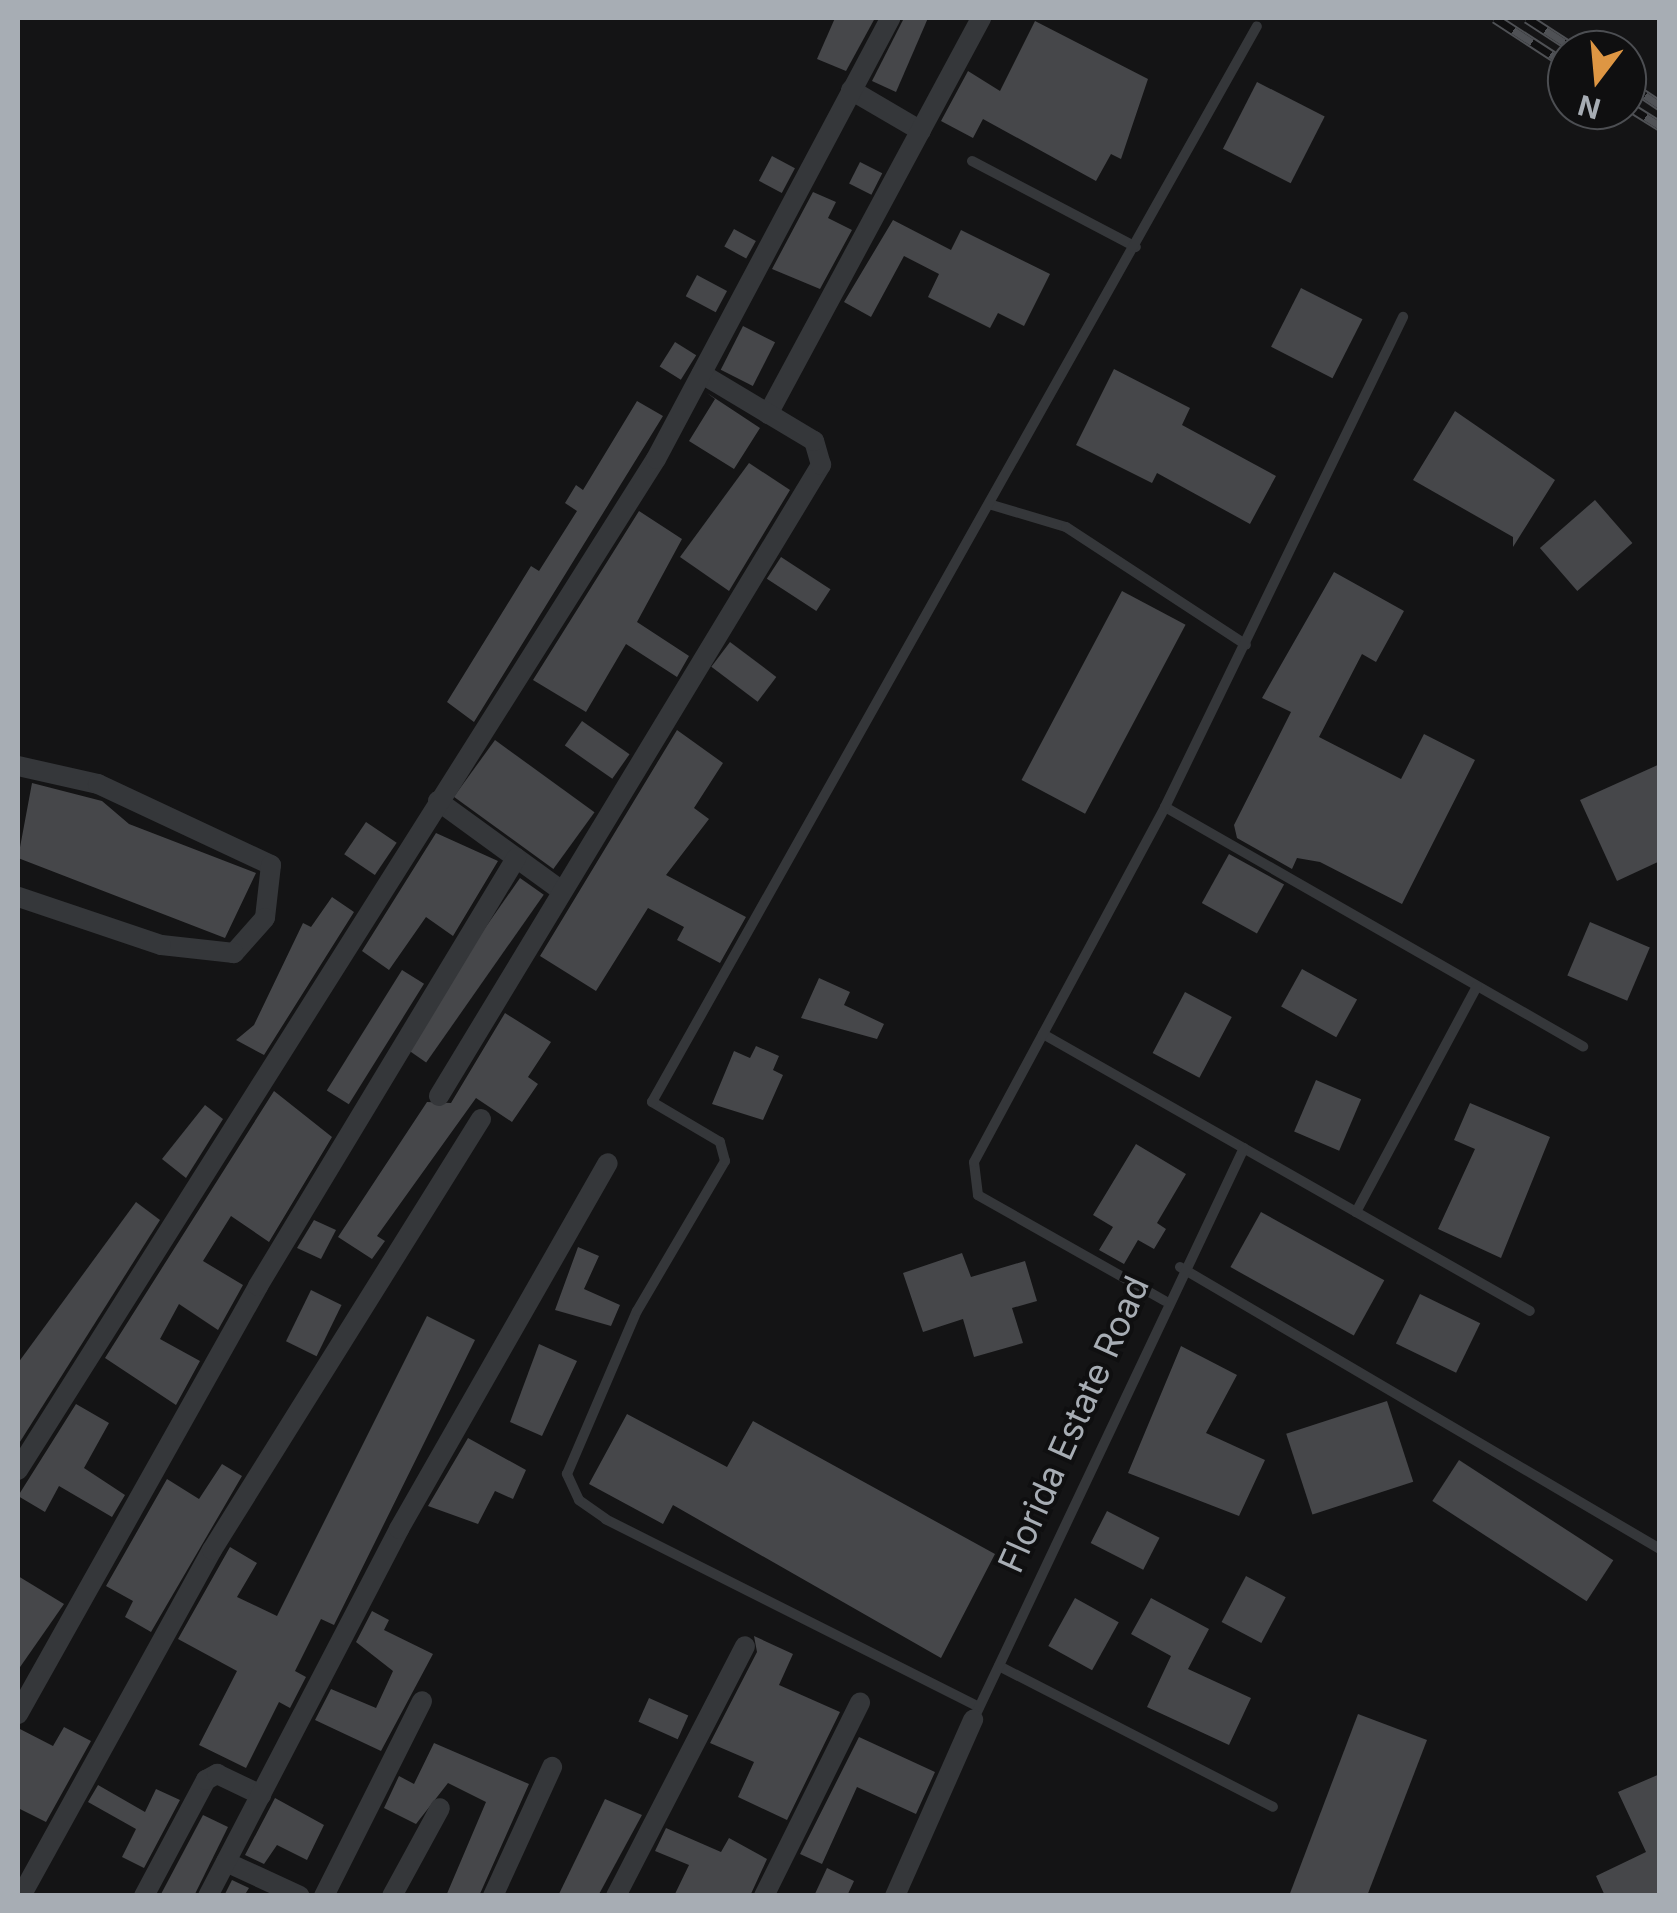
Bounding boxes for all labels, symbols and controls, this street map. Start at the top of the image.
north arrow [1547,30,1647,130]
text: N [1574,88,1604,126]
street label: Florida Estate Road [989,1269,1157,1579]

